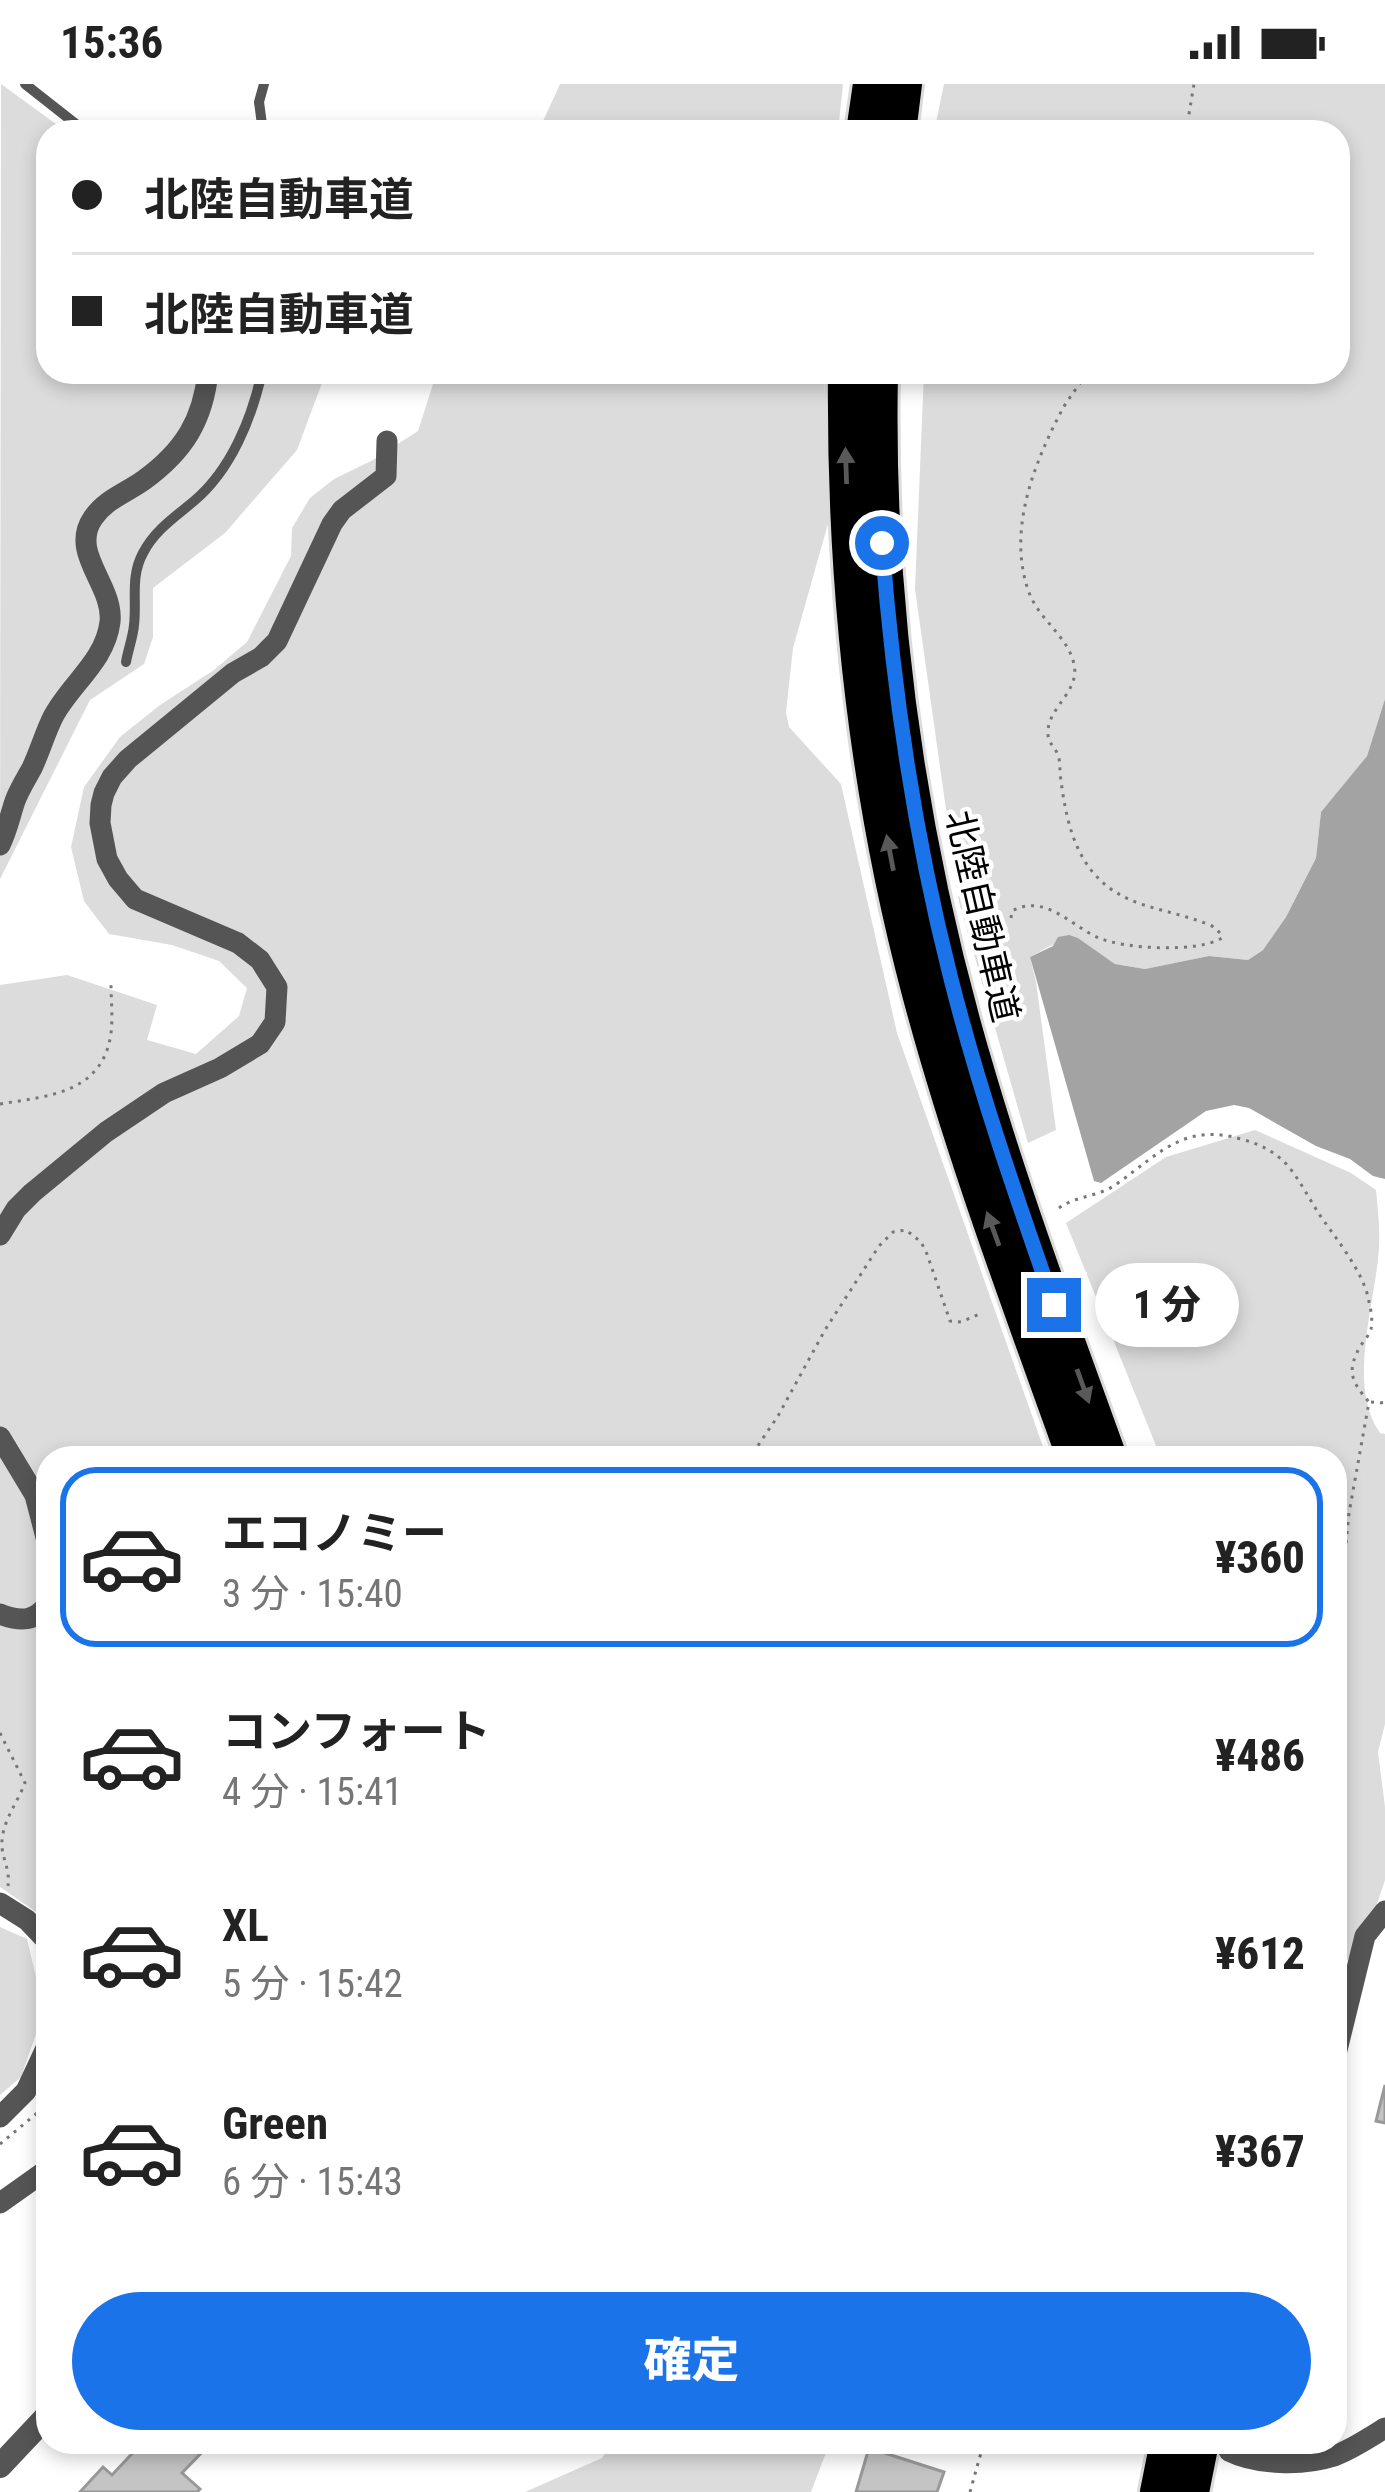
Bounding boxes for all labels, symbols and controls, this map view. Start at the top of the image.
text: 15:36 [60,16,163,69]
text: 北陸自動車道 [144,173,414,226]
text: 北陸自動車道 [144,288,414,341]
one-way arrow [836,446,855,484]
route start [855,516,909,570]
street label: 北陸自動車道 [937,806,1027,1026]
one-way arrow [880,834,899,872]
one-way arrow [983,1211,1001,1247]
callout: 1 分 [1096,1263,1240,1347]
route end [1027,1278,1081,1332]
text: 1 分 [1133,1282,1201,1328]
one-way arrow [1075,1368,1093,1404]
icon: car [78,1503,186,1611]
text: エコノミー [222,1507,447,1560]
text: ¥360 [1215,1531,1305,1584]
text: 3 分 · 15:40 [222,1571,403,1617]
icon: car [78,1701,186,1809]
text: コンフォート [222,1705,491,1758]
text: ¥486 [1215,1729,1305,1782]
text: 4 分 · 15:41 [222,1769,403,1815]
icon: car [78,1899,186,2007]
text: XL [222,1899,269,1952]
text: ¥612 [1215,1927,1305,1980]
text: 5 分 · 15:42 [222,1961,403,2007]
icon: car [78,2097,186,2205]
text: Green [222,2097,328,2150]
text: ¥367 [1215,2125,1305,2178]
text: 6 分 · 15:43 [222,2159,403,2205]
button: 確定 [72,2292,1311,2430]

